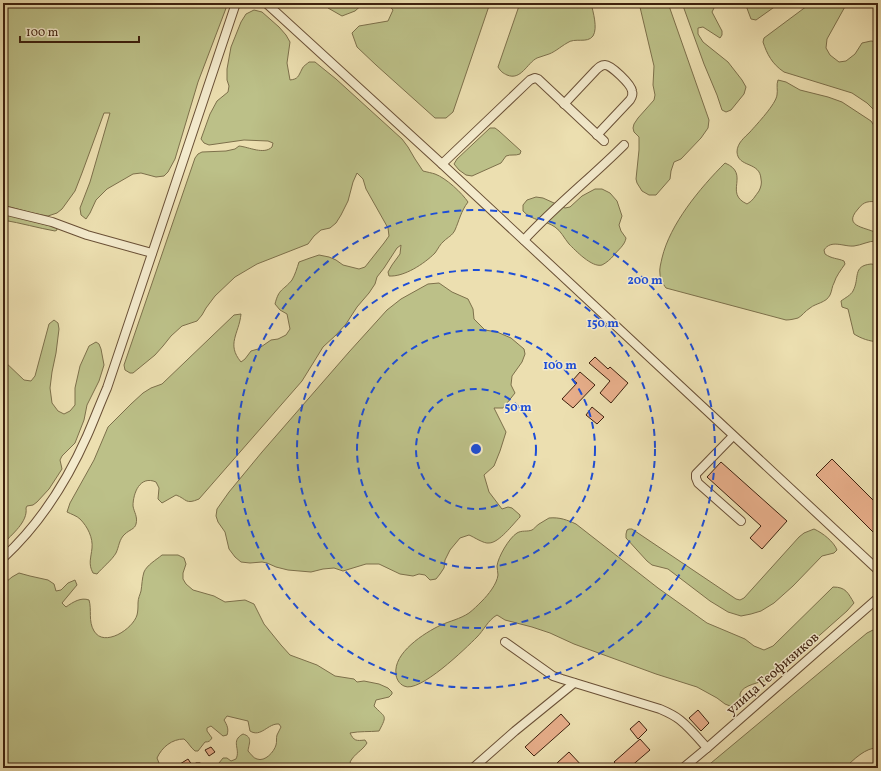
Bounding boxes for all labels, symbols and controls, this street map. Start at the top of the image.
scale bar [20,18,139,44]
text: 100 m [26,25,59,41]
text: 200 m [627,273,663,289]
text: 150 m [587,316,619,332]
text: 100 m [543,358,577,374]
text: 50 m [504,400,532,416]
centre of rings [469,442,483,456]
street label: улица Геофизиков [722,628,824,720]

